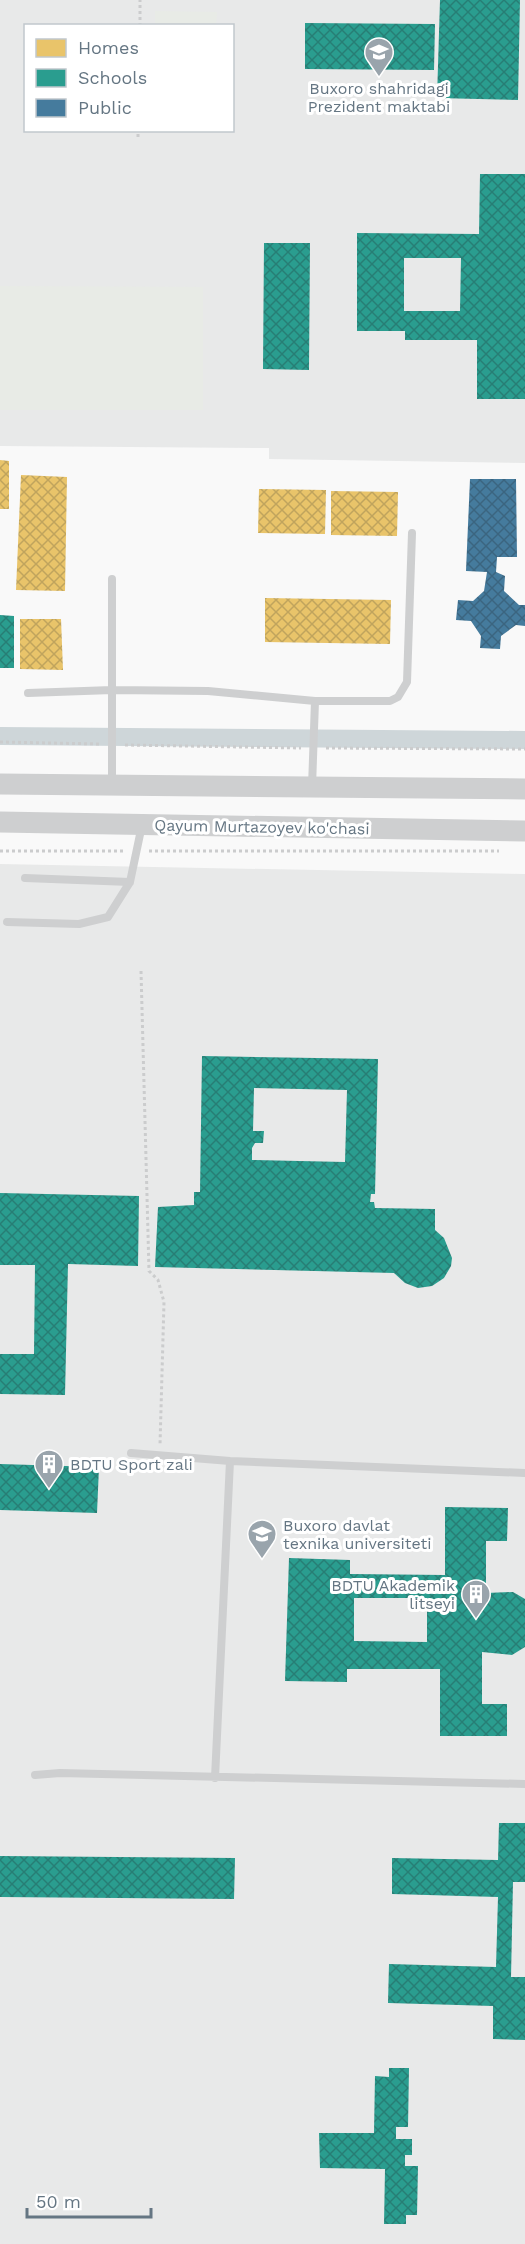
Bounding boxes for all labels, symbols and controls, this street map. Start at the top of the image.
legend [24,24,234,132]
school or university icon: Buxoro shahridagi Prezident maktabi [363,36,395,78]
text: Homes [78,37,139,58]
text: Schools [78,67,147,88]
place label: Buxoro shahridagi Prezident maktabi [308,79,450,116]
text: Public [78,97,132,118]
street label: Qayum Murtazoyev ko'chasi [154,816,370,838]
building icon: BDTU Sport zali [33,1448,65,1490]
place label: BDTU Sport zali [70,1455,193,1474]
place label: Buxoro davlat texnika universiteti [283,1516,432,1553]
school or university icon: Buxoro davlat texnika universiteti [246,1518,278,1560]
place label: BDTU Akademik litseyi [331,1576,455,1613]
building icon: BDTU Akademik litseyi [460,1578,492,1620]
scale bar [27,2181,152,2219]
text: 50 m [36,2191,81,2212]

